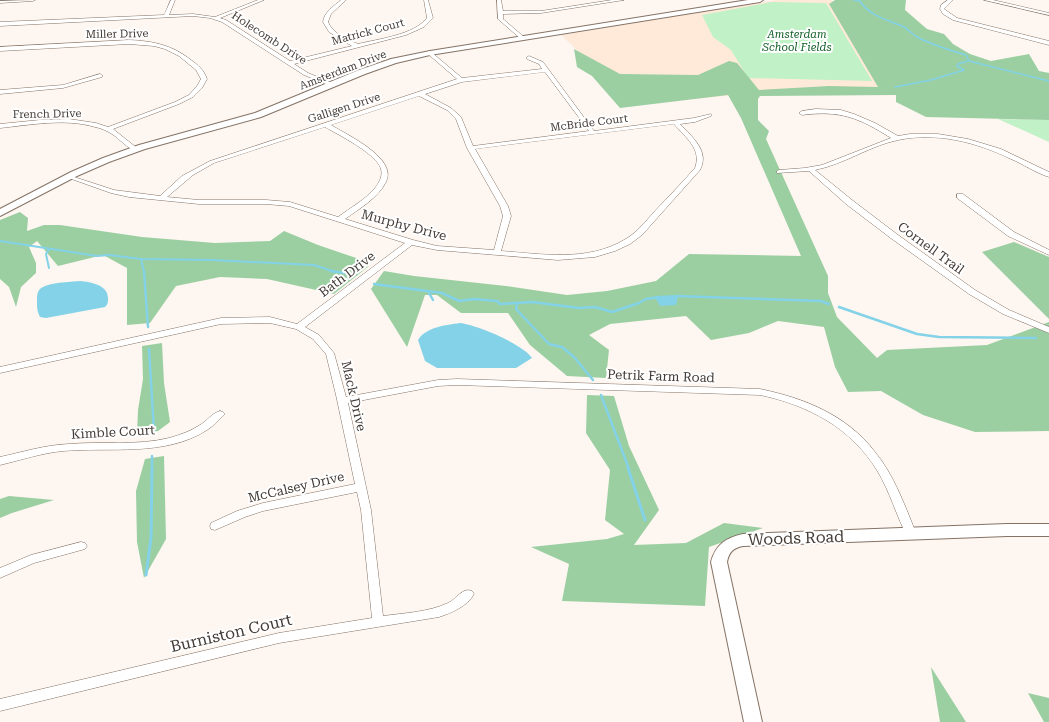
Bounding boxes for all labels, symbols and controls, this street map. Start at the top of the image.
street label: Holecomb Drive [229,9,309,67]
street label: Matrick Court [330,16,406,48]
street label: Miller Drive [85,27,149,41]
park label: Amsterdam School Fields [761,28,832,54]
street label: Amsterdam Drive [298,47,388,93]
street label: Galligen Drive [306,90,382,126]
street label: French Drive [12,107,82,121]
street label: McBride Court [549,112,629,134]
street label: Murphy Drive [360,206,448,244]
street label: Cornell Trail [895,219,967,277]
street label: Bath Drive [316,248,378,300]
street label: Mack Drive [339,359,369,433]
street label: Petrik Farm Road [607,367,716,385]
street label: Kimble Court [71,422,155,442]
street label: McCalsey Drive [246,469,346,505]
street label: Woods Road [747,527,845,549]
street label: Burniston Court [168,610,294,656]

